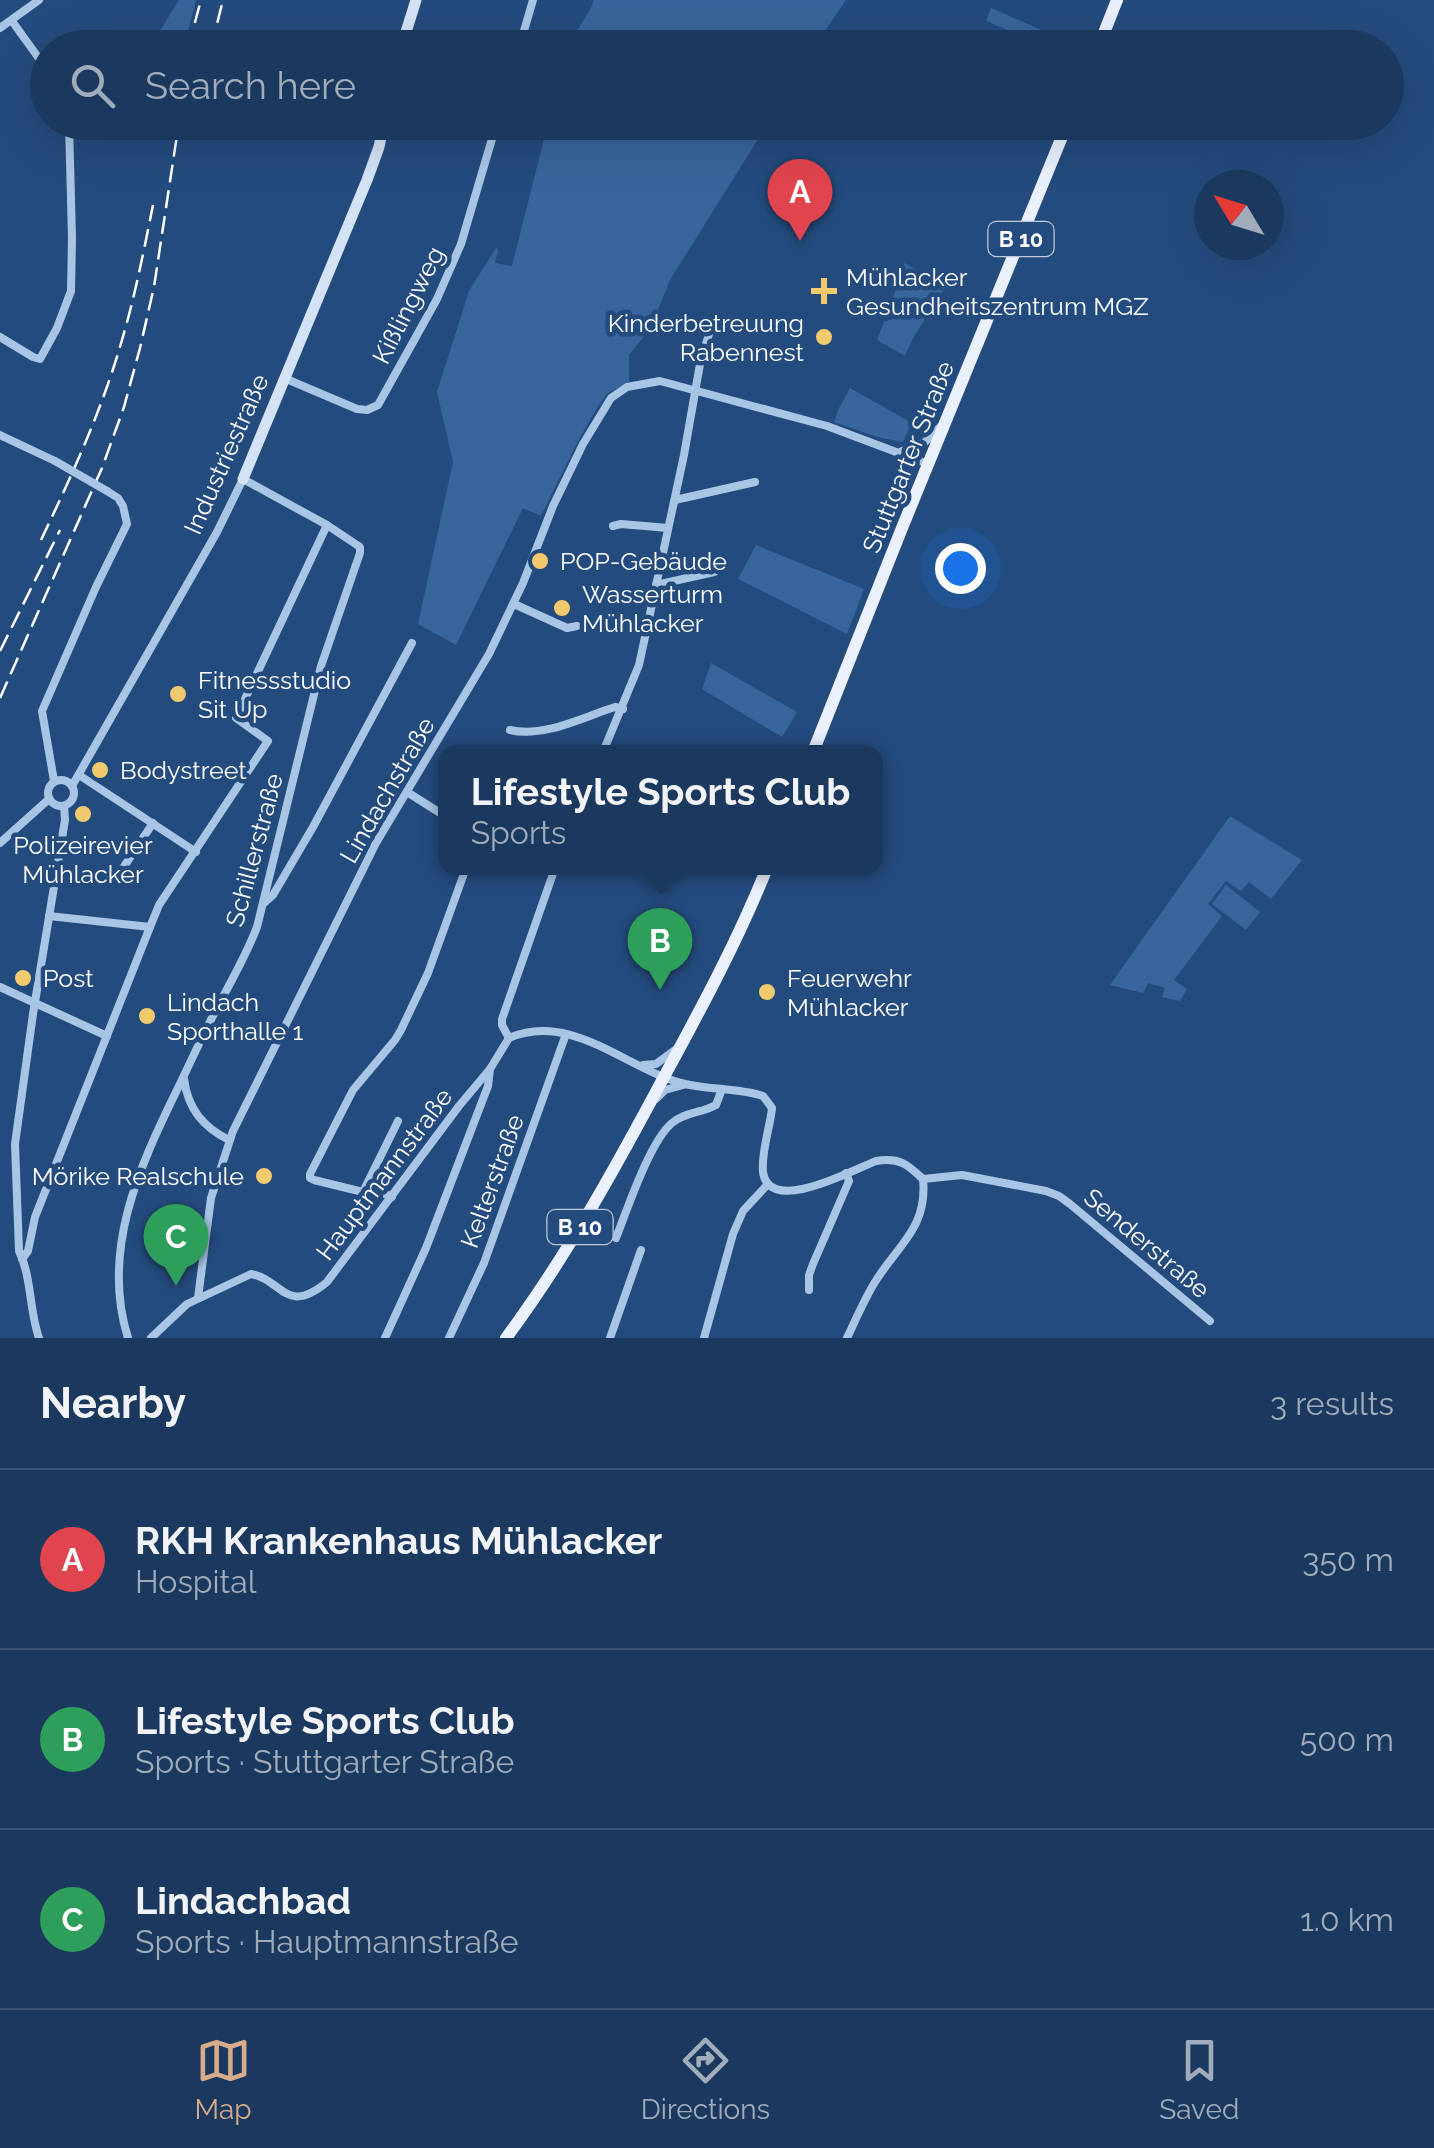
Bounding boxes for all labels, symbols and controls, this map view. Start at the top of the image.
search box [30,30,1404,140]
icon: search [65,58,120,113]
text: Search here [145,63,356,108]
pin: A [768,158,832,241]
north arrow [1194,170,1284,260]
road number: B 10 [988,222,1054,256]
street label: Kißlingweg [366,241,450,369]
place label: Mühlacker Gesundheitszentrum MGZ [846,262,1149,321]
marker: Mühlacker Gesundheitszentrum MGZ [811,278,837,304]
place label: Kinderbetreuung Rabennest [608,308,805,367]
marker: Kinderbetreuung Rabennest [813,326,835,348]
street label: Stuttgarter Straße [856,357,960,557]
street label: Industriestraße [177,369,275,539]
your location [935,543,986,594]
place label: POP-Gebäude [560,546,727,576]
marker: POP-Gebäude [529,550,551,572]
place label: Wasserturm Mühlacker [582,579,723,638]
marker: Wasserturm Mühlacker [551,597,573,619]
place label: Fitnessstudio Sit Up [198,665,351,724]
marker: Fitnessstudio Sit Up [167,683,189,705]
street label: Lindachstraße [333,712,441,868]
popup [438,745,883,875]
place label: Bodystreet [120,755,247,785]
marker: Bodystreet [89,759,111,781]
text: Lifestyle Sports Club [471,769,850,814]
street label: Schillerstraße [219,770,289,930]
marker: Polizeirevier Mühlacker [72,803,94,825]
text: Sports [471,814,566,851]
place label: Polizeirevier Mühlacker [13,830,153,889]
pin: B [628,908,692,990]
place label: Post [43,963,94,993]
place label: Feuerwehr Mühlacker [787,963,912,1022]
marker: Post [12,967,34,989]
marker: Feuerwehr Mühlacker [756,981,778,1003]
place label: Lindach Sporthalle 1 [167,987,303,1046]
marker: Lindach Sporthalle 1 [136,1005,158,1027]
street label: Hauptmannstraße [310,1082,458,1266]
street label: Kelterstraße [454,1110,530,1252]
place label: Mörike Realschule [32,1161,244,1191]
marker: Mörike Realschule [253,1165,275,1187]
street label: Senderstraße [1078,1182,1216,1304]
pin: C [144,1204,208,1286]
road number: B 10 [548,1210,612,1244]
text: Nearby [40,1379,186,1428]
text: 3 results [1270,1385,1394,1422]
text: RKH Krankenhaus Mühlacker [135,1518,662,1563]
text: A [62,1541,83,1578]
text: 350 m [1302,1541,1394,1578]
text: Hospital [135,1563,256,1600]
text: Lifestyle Sports Club [135,1698,515,1743]
text: B [62,1721,83,1758]
text: 500 m [1300,1721,1394,1758]
text: Sports · Stuttgarter Straße [135,1743,514,1780]
text: Lindachbad [135,1878,351,1923]
text: C [62,1901,83,1938]
text: 1.0 km [1300,1901,1394,1938]
text: Sports · Hauptmannstraße [135,1923,518,1960]
tab: Map [195,2033,252,2126]
tab: Directions [641,2033,770,2126]
tab: Saved [1159,2033,1239,2126]

